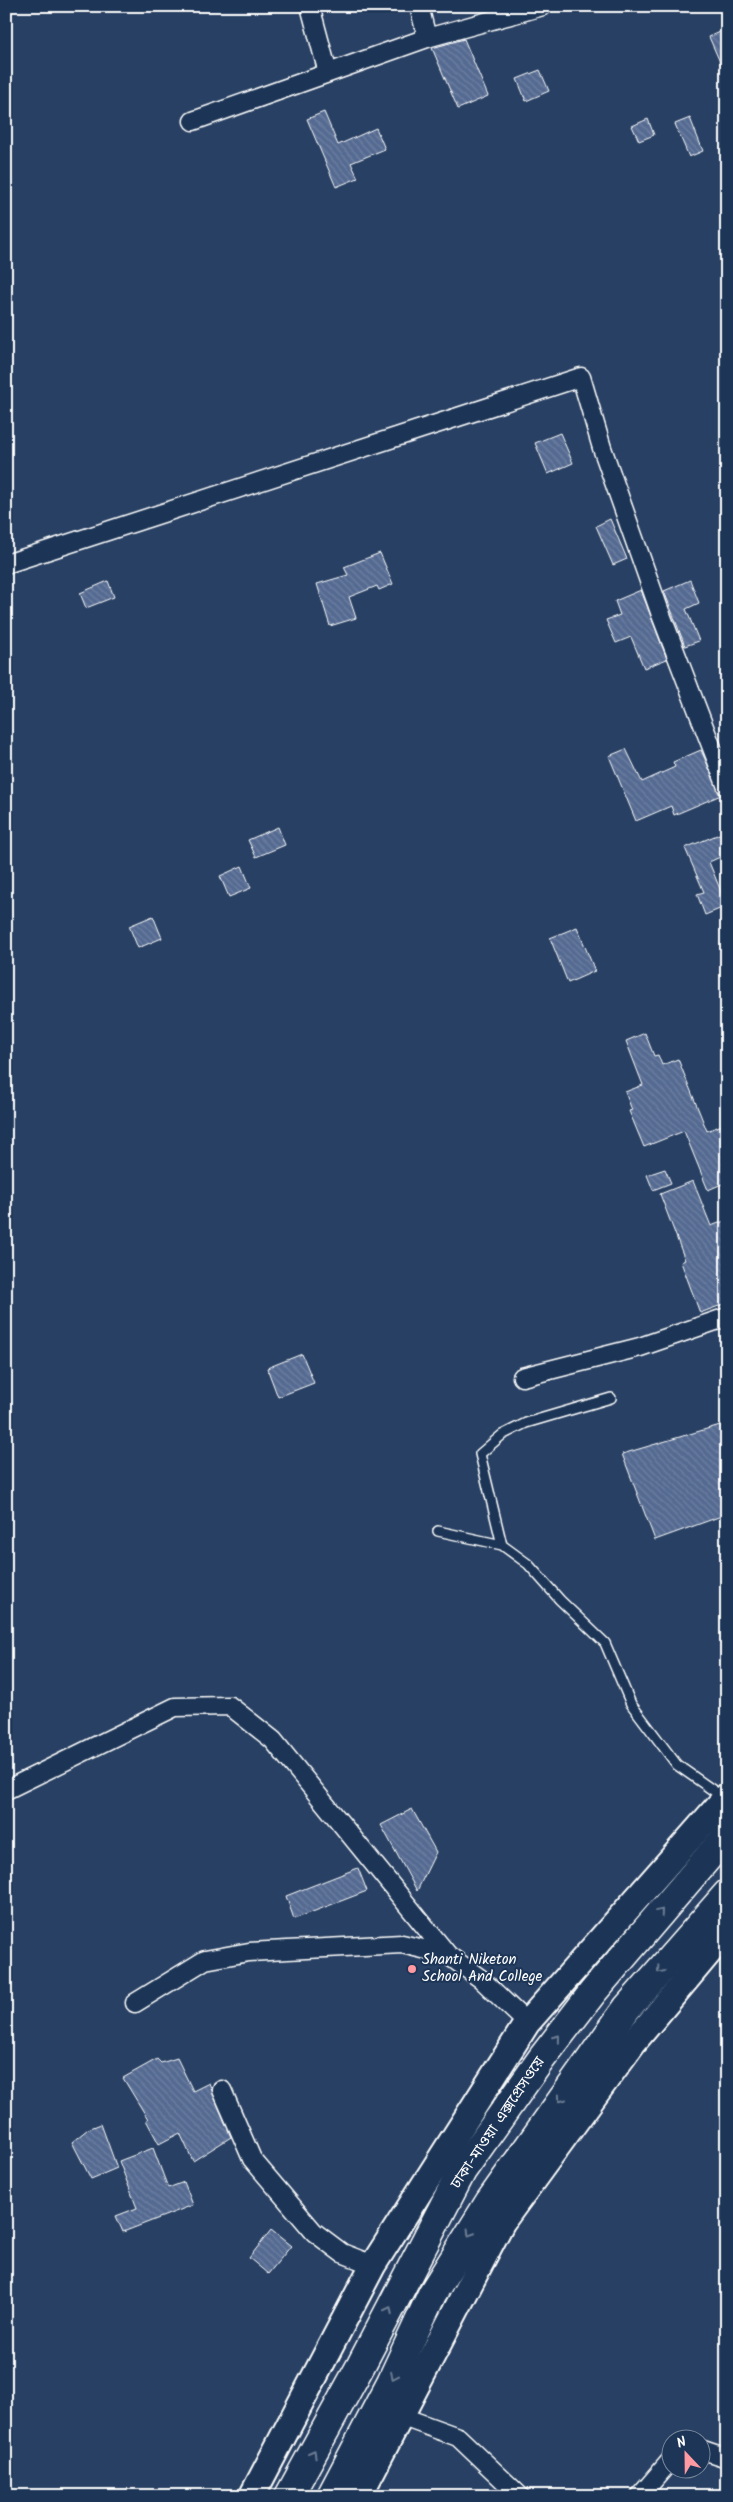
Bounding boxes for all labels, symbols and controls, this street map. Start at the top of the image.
one-way arrow [654,1909,663,1918]
place label: Shanti Niketon School And College [422,1948,543,1989]
marker: Shanti Niketon School And College [406,1963,418,1975]
one-way arrow [658,1964,666,1973]
one-way arrow [552,2035,560,2044]
street label: ঢাকা-মাওয়া এক্সপ্রেসওয়ে [444,2051,552,2195]
one-way arrow [559,2093,567,2102]
one-way arrow [467,2227,476,2237]
one-way arrow [383,2306,393,2315]
one-way arrow [389,2371,400,2380]
north arrow [660,2430,710,2480]
text: N [673,2431,690,2455]
one-way arrow [307,2449,317,2458]

